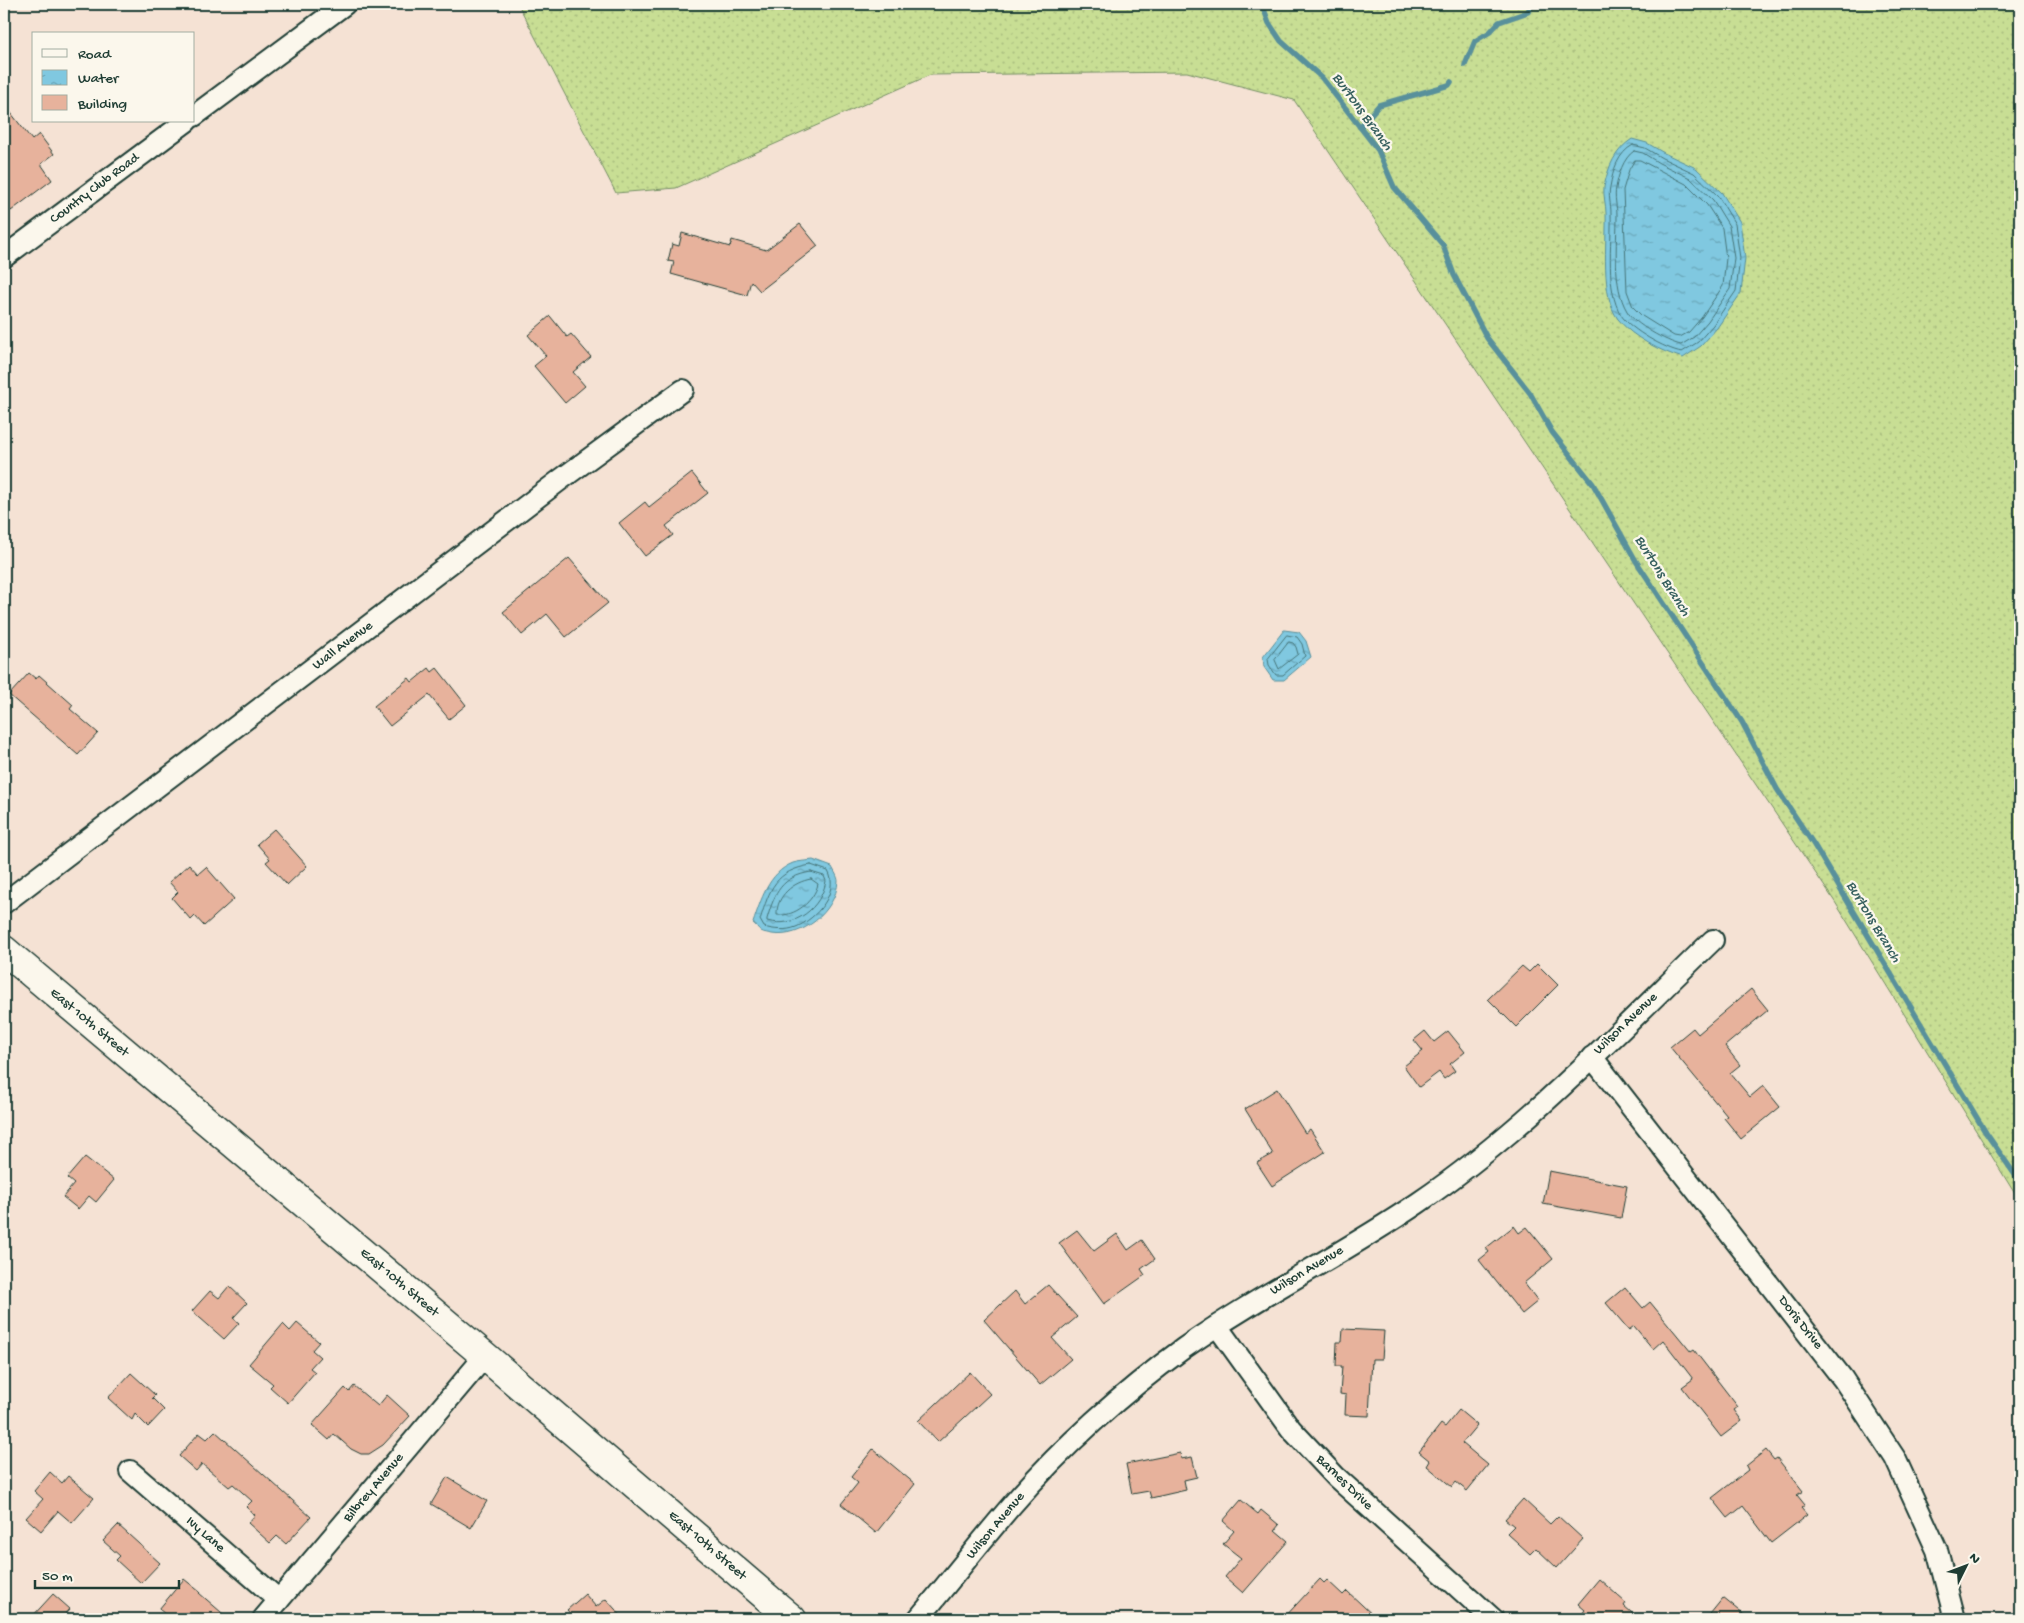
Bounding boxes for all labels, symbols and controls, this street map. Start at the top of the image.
legend [32,32,195,122]
text: Road [78,46,112,64]
text: Water [78,70,120,88]
water label: Burtons Branch [1328,70,1397,155]
text: Building [77,96,127,114]
street label: Country Club Road [47,149,144,228]
water label: Burtons Branch [1630,532,1694,620]
street label: Wall Avenue [309,617,377,674]
water label: Burtons Branch [1842,878,1905,967]
street label: East 10th Street [46,985,133,1062]
street label: Wilson Avenue [1590,989,1662,1059]
street label: Wilson Avenue [1267,1242,1347,1300]
street label: East 10th Street [356,1245,443,1322]
street label: Doris Drive [1773,1292,1827,1354]
street label: Bilbrey Avenue [339,1449,408,1527]
street label: Barnes Drive [1311,1451,1377,1515]
street label: Wilson Avenue [963,1488,1030,1563]
street label: East 10th Street [664,1507,751,1585]
street label: Ivy Lane [182,1513,229,1557]
north arrow [1942,1540,1992,1590]
text: N [1964,1550,1983,1568]
scale bar [35,1558,179,1590]
text: 50 m [42,1568,73,1586]

